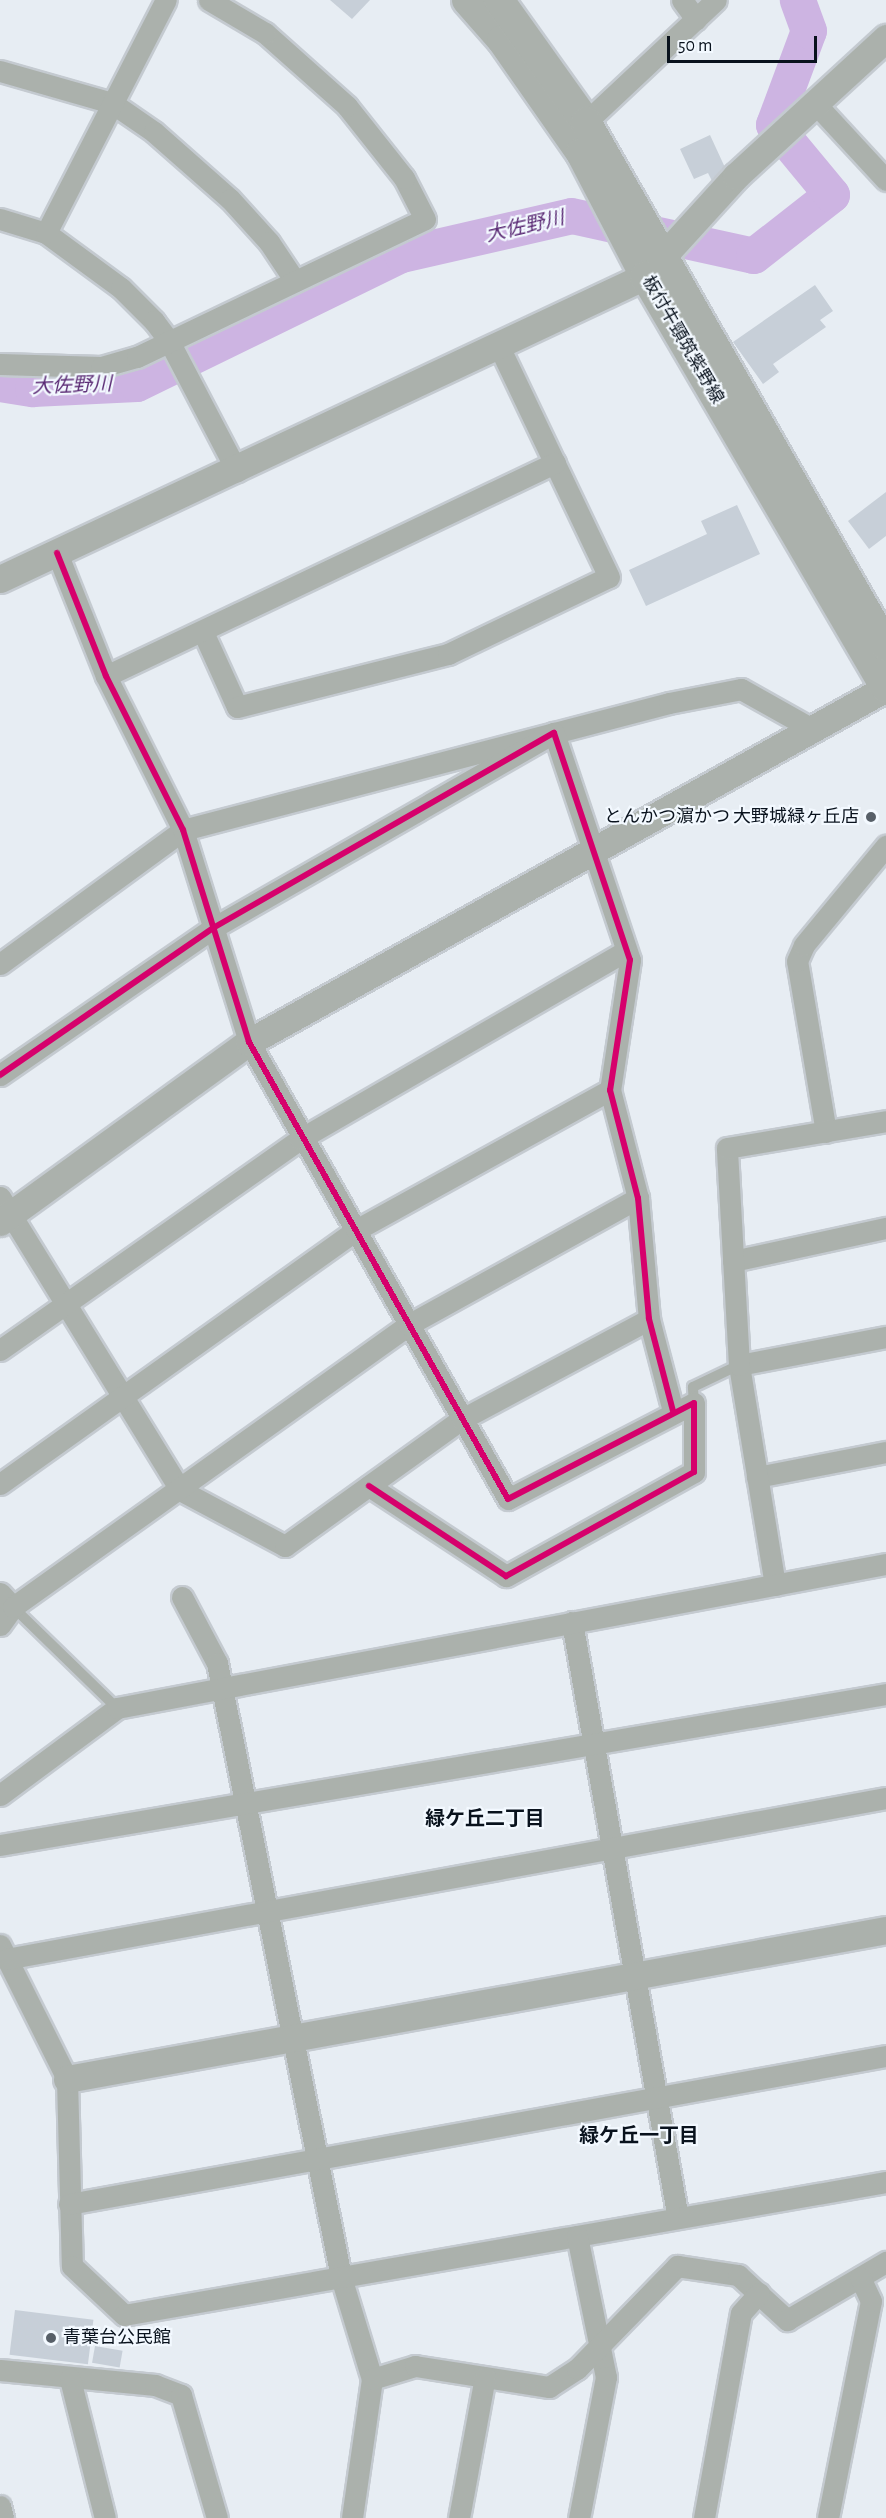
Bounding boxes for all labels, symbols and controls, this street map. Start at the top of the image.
scale bar [670,24,820,62]
text: 50 m [678,37,712,55]
water label: 大佐野川 [483,206,567,248]
street label: 板付牛頸筑紫野線 [637,272,727,408]
water label: 大佐野川 [32,373,112,399]
place label: とんかつ濵かつ 大野城緑ヶ丘店 [604,806,859,828]
marker: とんかつ濵かつ 大野城緑ヶ丘店 [864,810,878,824]
district label: 緑ケ丘二丁目 [425,1807,545,1831]
district label: 緑ケ丘一丁目 [579,2124,699,2148]
place label: 青葉台公民館 [63,2327,171,2349]
marker: 青葉台公民館 [44,2331,58,2345]

